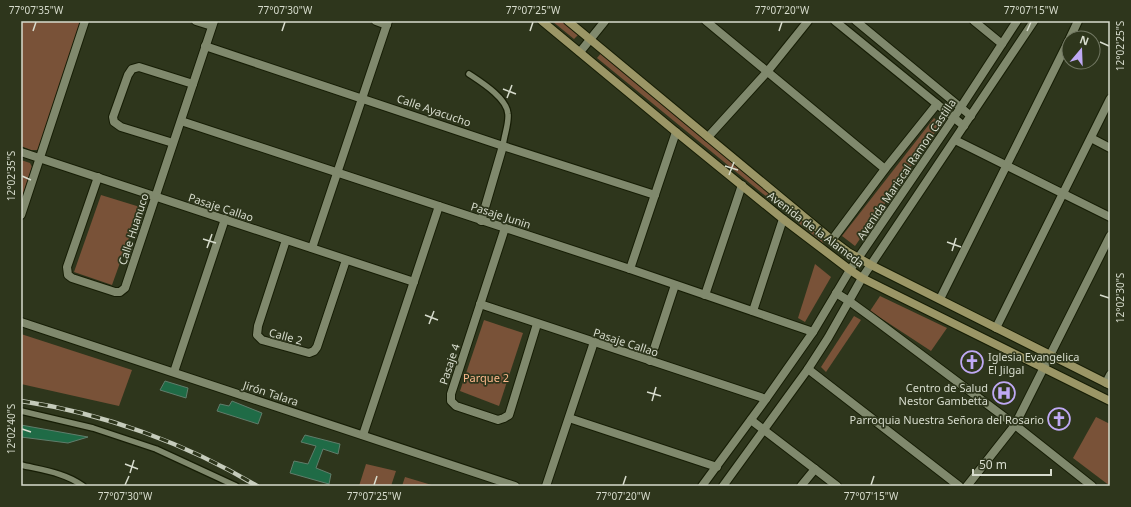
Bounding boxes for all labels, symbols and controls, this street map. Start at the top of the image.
text: 77°07'35"W [9,3,64,17]
text: 77°07'30"W [258,3,313,17]
text: 77°07'25"W [506,3,561,17]
text: 77°07'20"W [755,3,810,17]
text: 77°07'15"W [1004,3,1059,17]
text: 12°02'25"S [1113,20,1127,71]
north arrow [1061,30,1101,70]
text: N [1078,32,1091,49]
street label: Calle Ayacucho [395,90,473,130]
street label: Avenida Mariscal Ramon Castilla [853,96,959,242]
text: 12°02'35"S [4,150,18,201]
street label: Avenida de la Alameda [765,188,867,270]
street label: Pasaje Callao [186,189,256,225]
street label: Calle Huanuco [114,191,152,267]
street label: Pasaje Junin [469,198,533,232]
text: 12°02'30"S [1113,272,1127,323]
street label: Calle 2 [268,324,304,348]
street label: Pasaje Callao [591,324,661,360]
street label: Pasaje 4 [435,341,463,387]
church icon: Iglesia Evangelica El Jilgal [959,349,985,375]
place label: Iglesia Evangelica El Jilgal [988,349,1079,377]
park label: Parque 2 [463,370,509,385]
street label: Jirón Talara [240,377,301,409]
place label: Centro de Salud Nestor Gambetta [899,380,988,408]
hospital icon: Centro de Salud Nestor Gambetta [991,380,1017,406]
text: 12°02'40"S [4,403,18,454]
church icon: Parroquia Nuestra Señora del Rosario [1046,406,1072,432]
place label: Parroquia Nuestra Señora del Rosario [850,412,1044,427]
scale bar [973,451,1051,477]
text: 50 m [979,456,1007,473]
text: 77°07'30"W [98,489,153,503]
text: 77°07'25"W [347,489,402,503]
text: 77°07'20"W [596,489,651,503]
text: 77°07'15"W [844,489,899,503]

